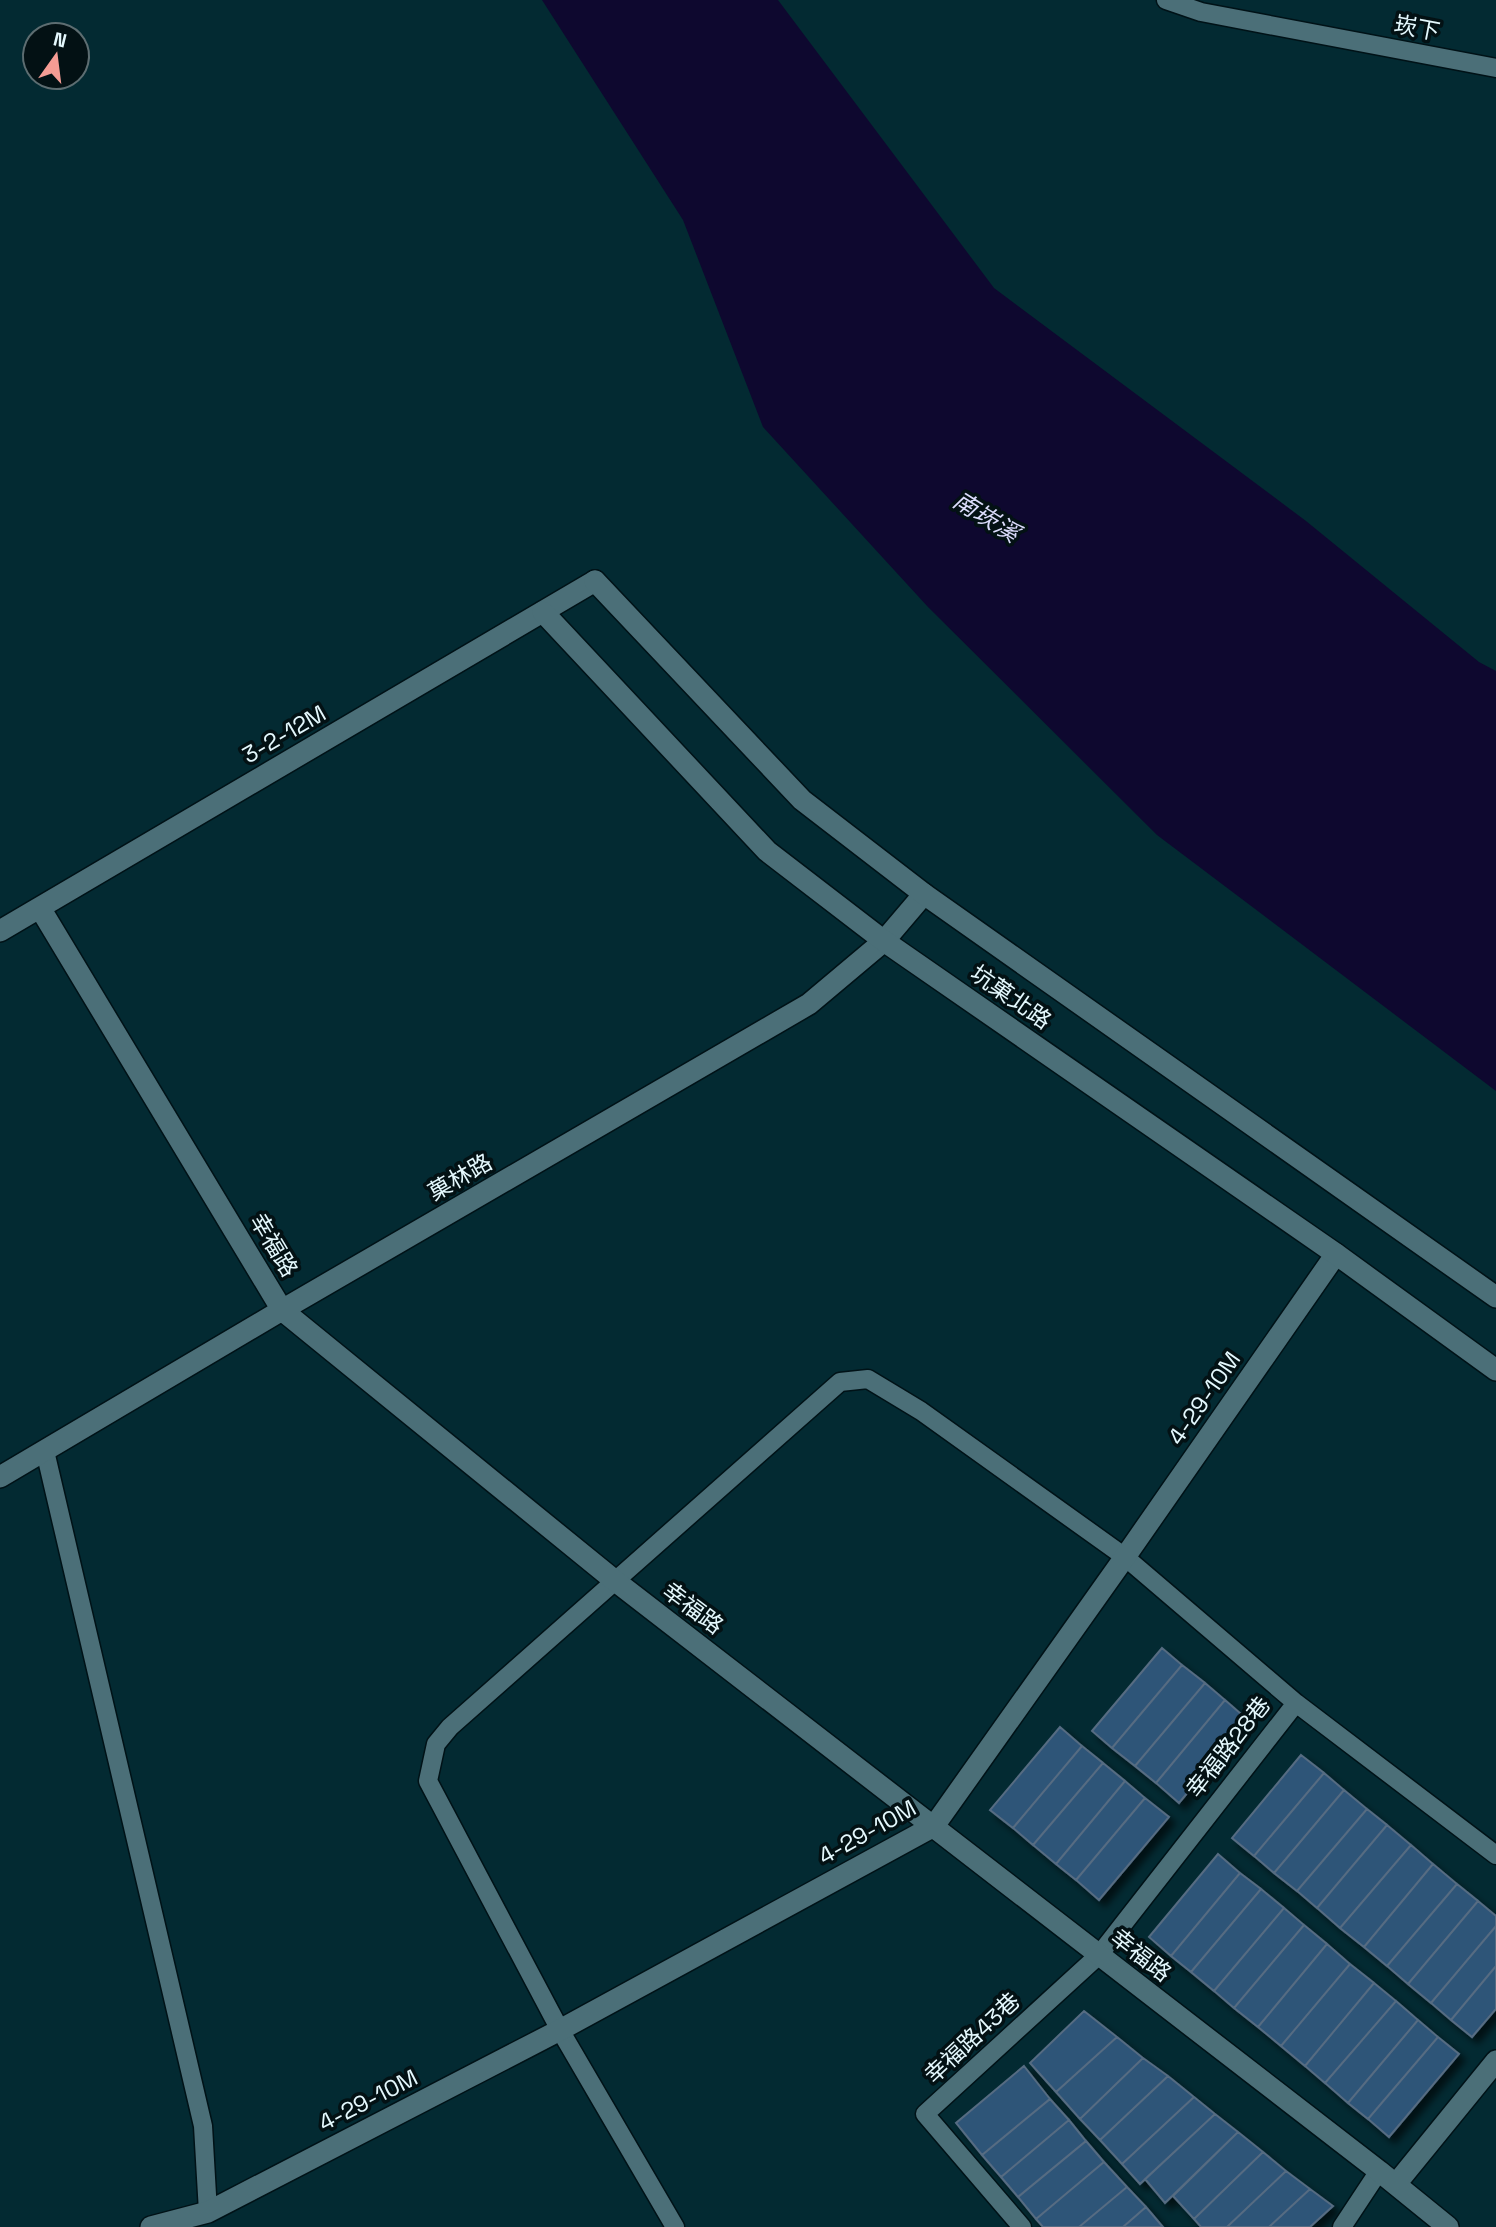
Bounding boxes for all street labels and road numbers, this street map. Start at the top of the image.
street label: 崁下 [1392,9,1442,47]
street label: 3-2-12M [237,698,331,770]
street label: 坑菓北路 [965,958,1057,1036]
street label: 菓林路 [423,1147,497,1207]
street label: 幸福路 [243,1208,305,1282]
street label: 4-29-10M [1161,1345,1247,1451]
street label: 幸福路 [656,1575,730,1641]
street label: 幸福路28巷 [1179,1690,1277,1804]
street label: 4-29-10M [813,1793,921,1871]
street label: 幸福路 [1105,1922,1177,1988]
street label: 幸福路43巷 [918,1986,1026,2090]
street label: 4-29-10M [313,2062,423,2138]

